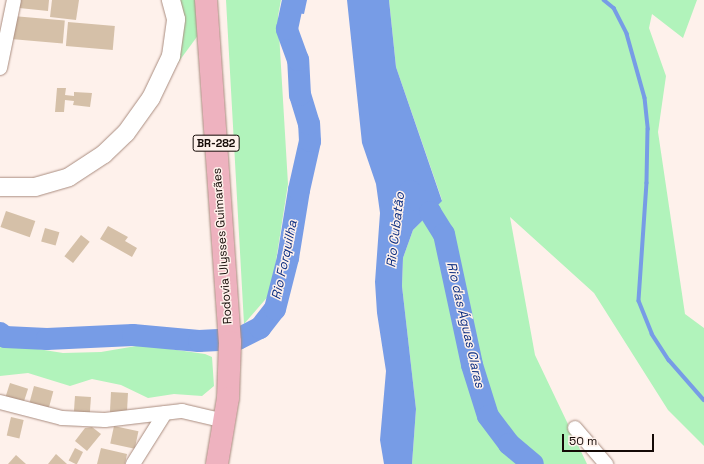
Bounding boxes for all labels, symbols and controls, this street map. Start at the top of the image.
road number: BR-282 [192,134,240,152]
street label: Rodovia Ulysses Guimarães [210,167,236,325]
water label: Rio Cubatão [384,191,408,269]
water label: Rio Forquilha [269,219,301,301]
water label: Rio das Águas Claras [443,260,487,390]
scale bar [564,426,656,452]
text: 50 m [569,433,597,449]

